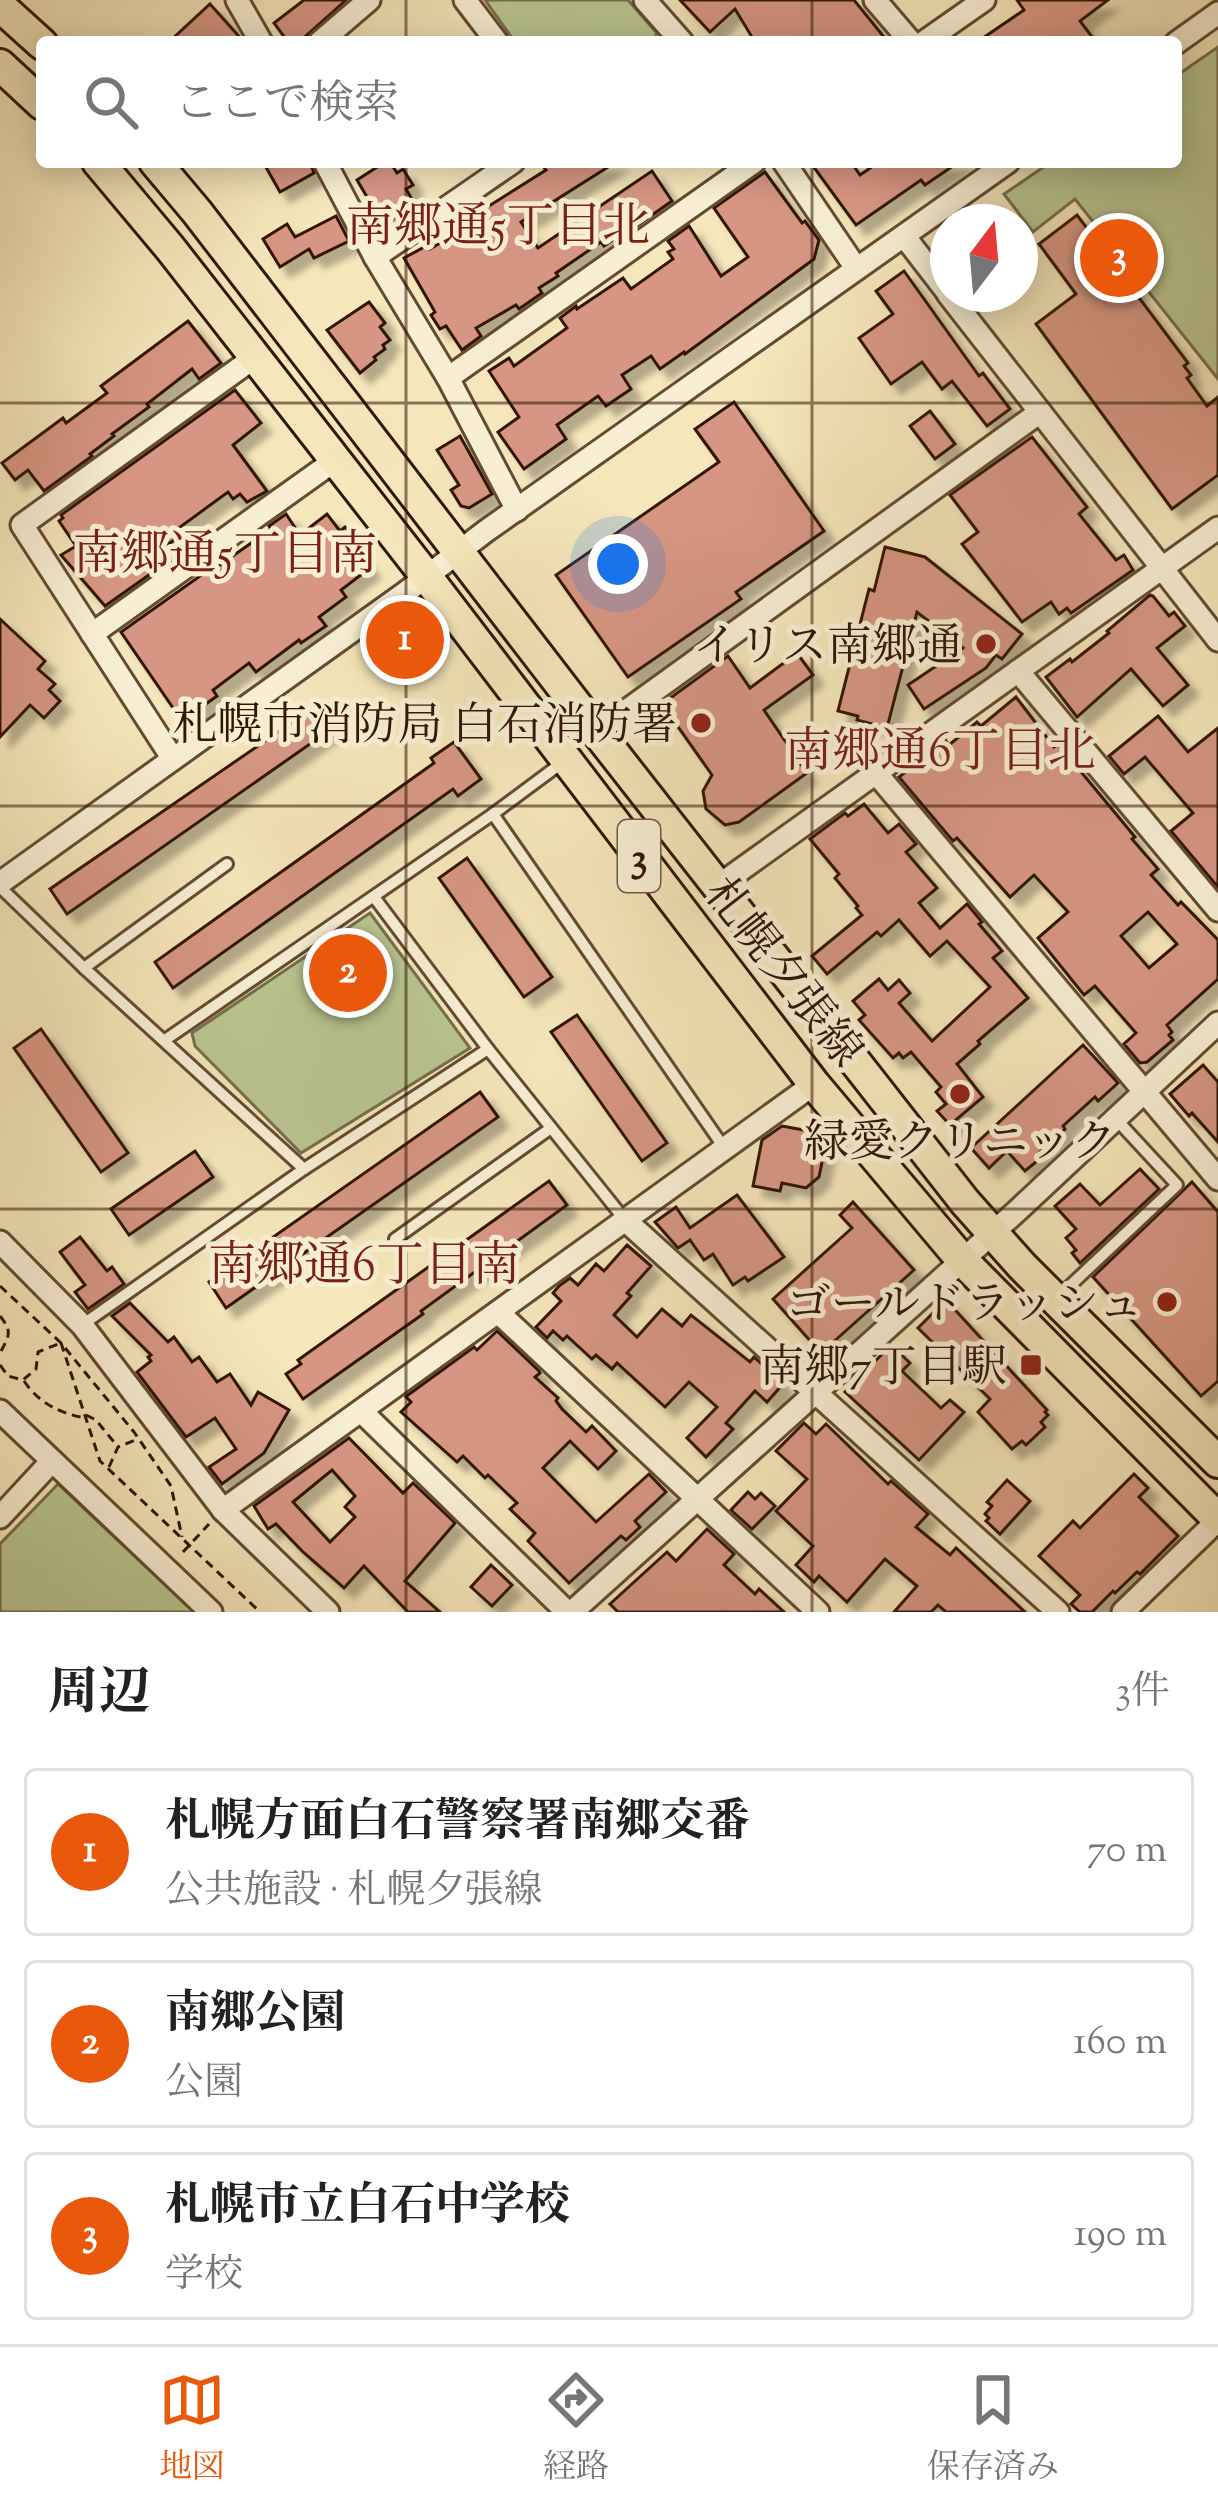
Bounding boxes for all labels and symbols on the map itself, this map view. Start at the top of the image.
district label: 南郷通5丁目北 [346,195,650,264]
north arrow [930,204,1038,312]
pin: 3 [1080,213,1158,303]
district label: 南郷通5丁目南 [73,523,377,592]
your location [588,534,648,594]
pin: 1 [366,595,444,685]
place label: イリス南郷通 [693,617,962,682]
marker: イリス南郷通 [973,631,999,657]
place label: 札幌市消防局 白石消防署 [172,696,677,761]
marker: 札幌市消防局 白石消防署 [688,710,714,736]
district label: 南郷通6丁目北 [784,720,1096,789]
road number: 3 [618,820,660,892]
street label: 札幌夕張線 [686,866,876,1083]
pin: 2 [309,928,387,1018]
marker: 緑愛クリニック [947,1081,973,1107]
place label: 緑愛クリニック [804,1113,1116,1178]
district label: 南郷通6丁目南 [208,1234,520,1303]
place label: ゴールドラッシュ [786,1275,1143,1340]
marker: ゴールドラッシュ [1154,1289,1180,1315]
place label: 南郷7丁目駅 [759,1338,1007,1403]
marker: 南郷7丁目駅 [1018,1352,1044,1378]

